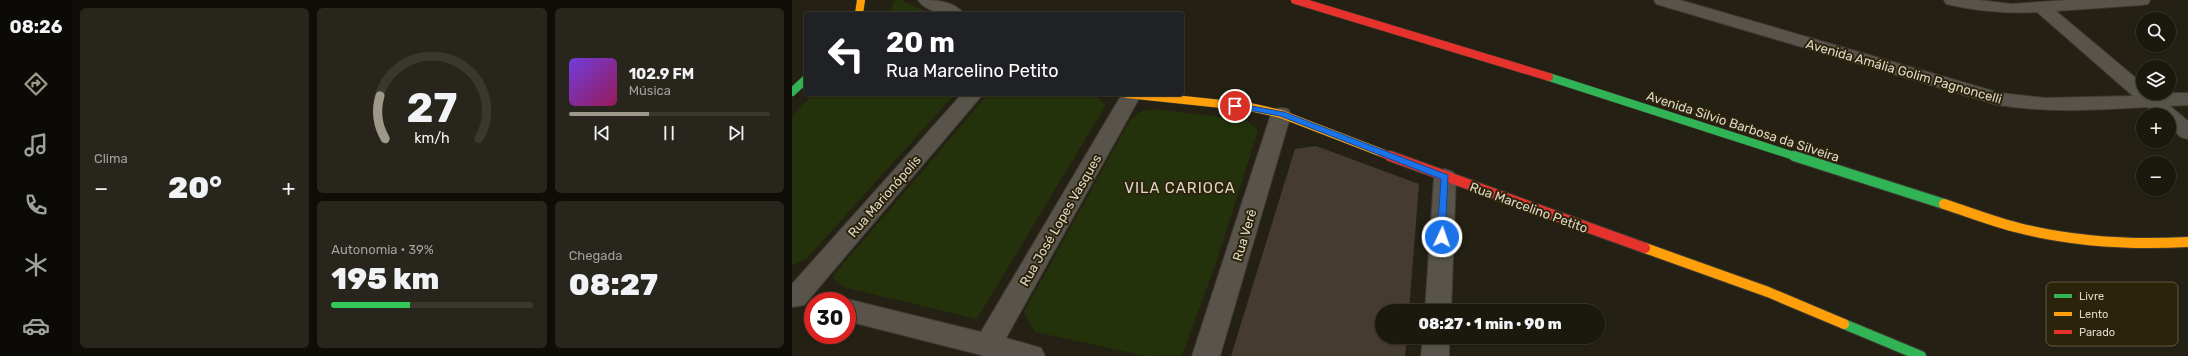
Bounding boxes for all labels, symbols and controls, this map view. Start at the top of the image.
map controls [2136,12,2176,196]
button: search [2136,12,2176,52]
text: 08:26 [9,16,63,38]
text: 20 m [886,26,955,59]
icon: left [820,28,872,80]
street label: Avenida Amália Golim Pagnoncelli [1804,36,2004,108]
text: Rua Marcelino Petito [886,60,1058,82]
button: layers [2136,60,2176,100]
text: 102.9 FM [629,65,694,83]
icon: directions [22,70,50,98]
text: 27 [407,82,457,131]
text: Música [629,83,671,98]
street label: Avenida Silvio Barbosa da Silveira [1645,88,1841,165]
pin [1218,89,1252,123]
icon: arrive [1224,95,1246,117]
button: + [2136,108,2176,148]
icon: previous [591,122,613,144]
icon: pause [658,122,680,144]
icon: next [725,122,747,144]
text: km/h [414,129,450,146]
icon: music [22,131,50,159]
text: Clima [94,151,128,166]
street label: Rua José Lopes Vasques [1017,151,1105,289]
street label: Rua Marionópolis [845,152,924,240]
button: − [2136,156,2176,196]
text: 20° [168,170,222,206]
text: − [94,175,108,202]
text: + [282,175,295,202]
district label: VILA CARIOCA [1124,179,1236,197]
street label: Rua Marcelino Petito [1468,179,1590,236]
icon: phone [22,191,50,219]
street label: Rua Verê [1229,207,1259,263]
position arrow [1421,216,1463,258]
text: Autonomia · 39% [331,242,434,257]
text: Chegada [569,248,622,263]
icon: climate [22,251,50,279]
text: 195 km [331,261,439,297]
text: 08:27 [569,267,658,303]
legend [2046,282,2178,346]
text: Livre [2079,290,2104,303]
speed limit sign: 30 [804,292,856,344]
text: Lento [2079,308,2108,321]
icon: car [22,312,50,340]
text: 08:27 · 1 min · 90 m [1418,315,1562,333]
text: Parado [2079,326,2115,339]

